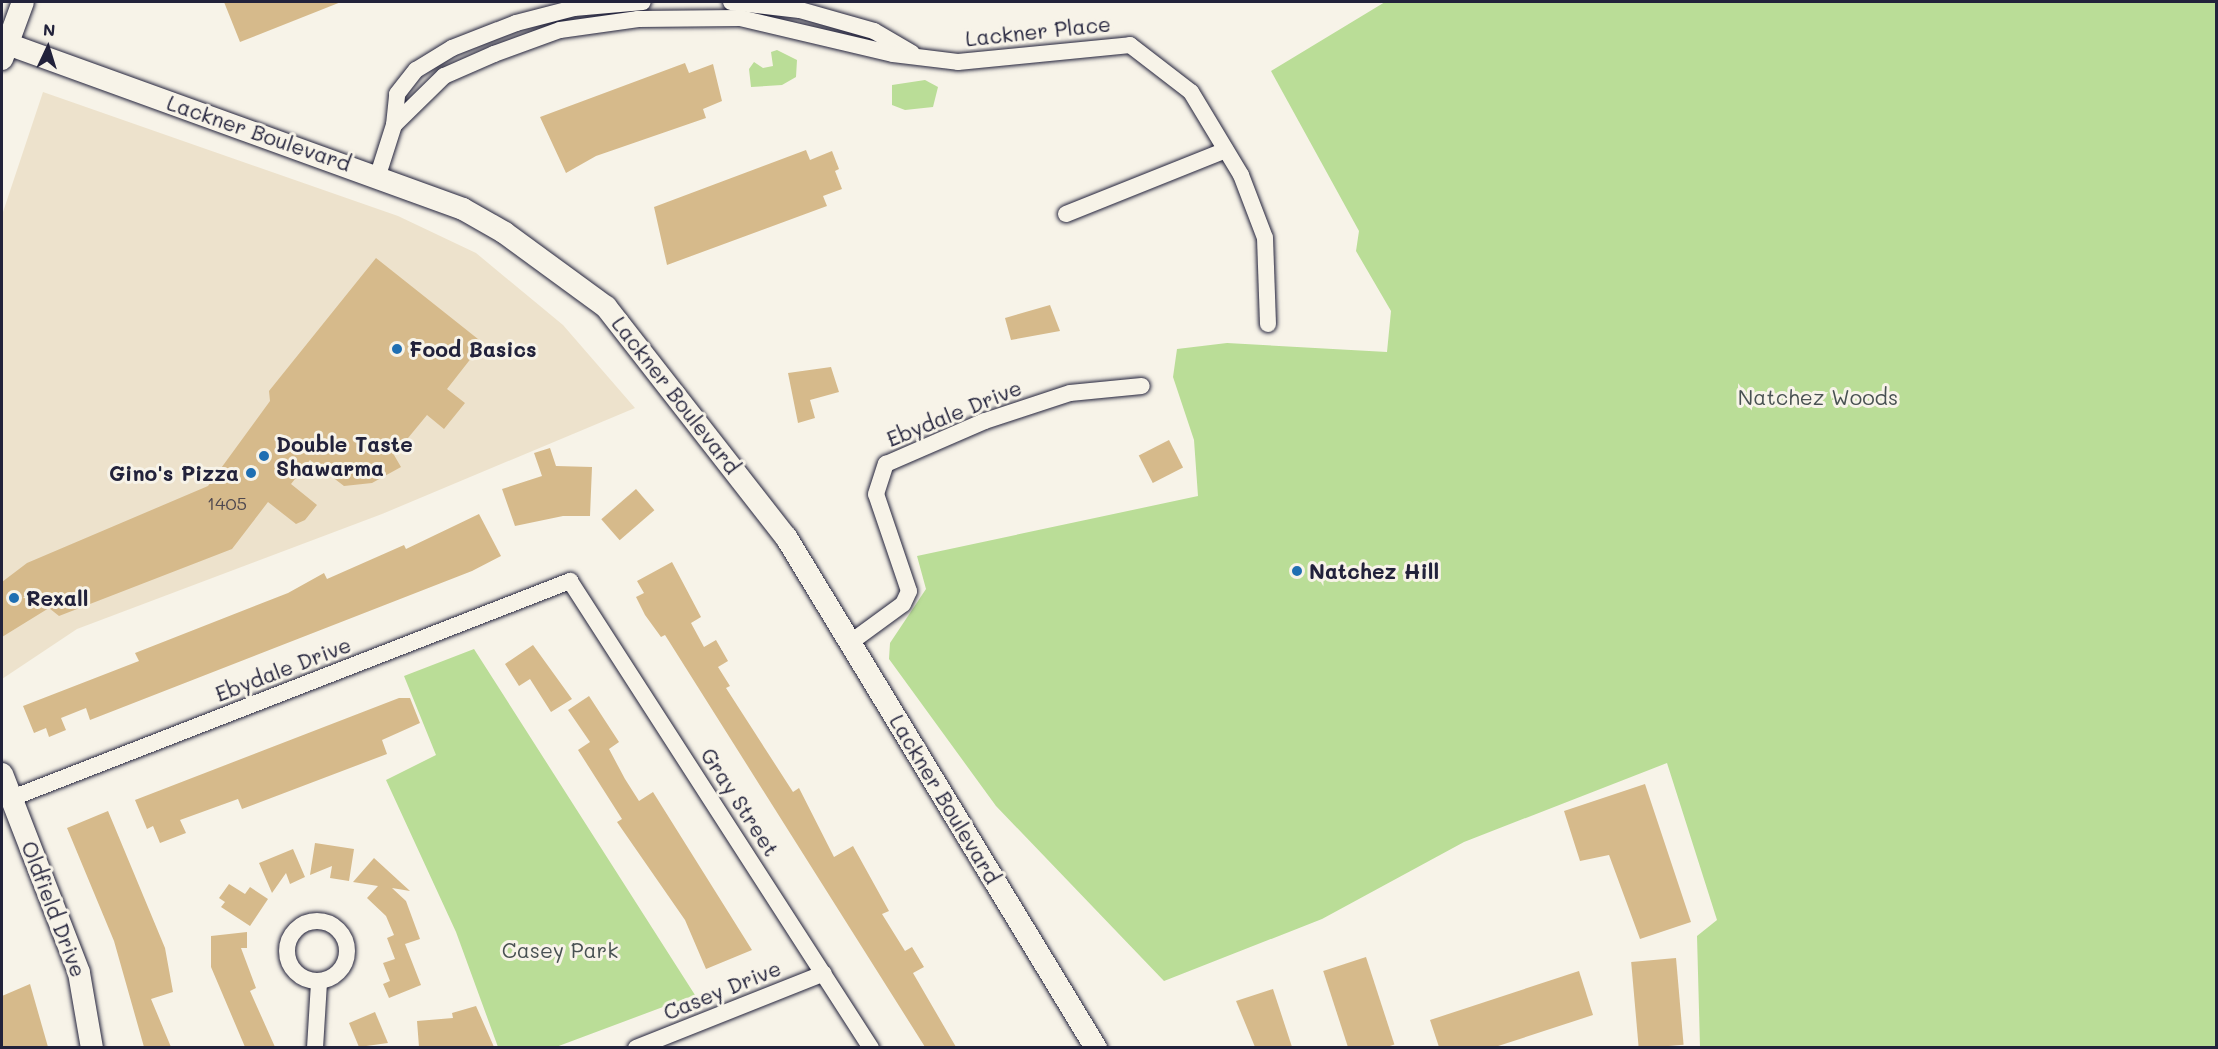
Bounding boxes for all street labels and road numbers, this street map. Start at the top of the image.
street label: Lackner Place [964,11,1112,51]
street label: Lackner Boulevard [164,90,354,176]
street label: Lackner Boulevard [607,311,745,479]
street label: Ebydale Drive [883,374,1025,452]
street label: Ebydale Drive [212,632,354,706]
street label: Lackner Boulevard [885,710,1005,888]
street label: Gray Street [696,743,784,861]
street label: Oldfield Drive [17,837,91,981]
street label: Casey Drive [660,955,784,1025]

